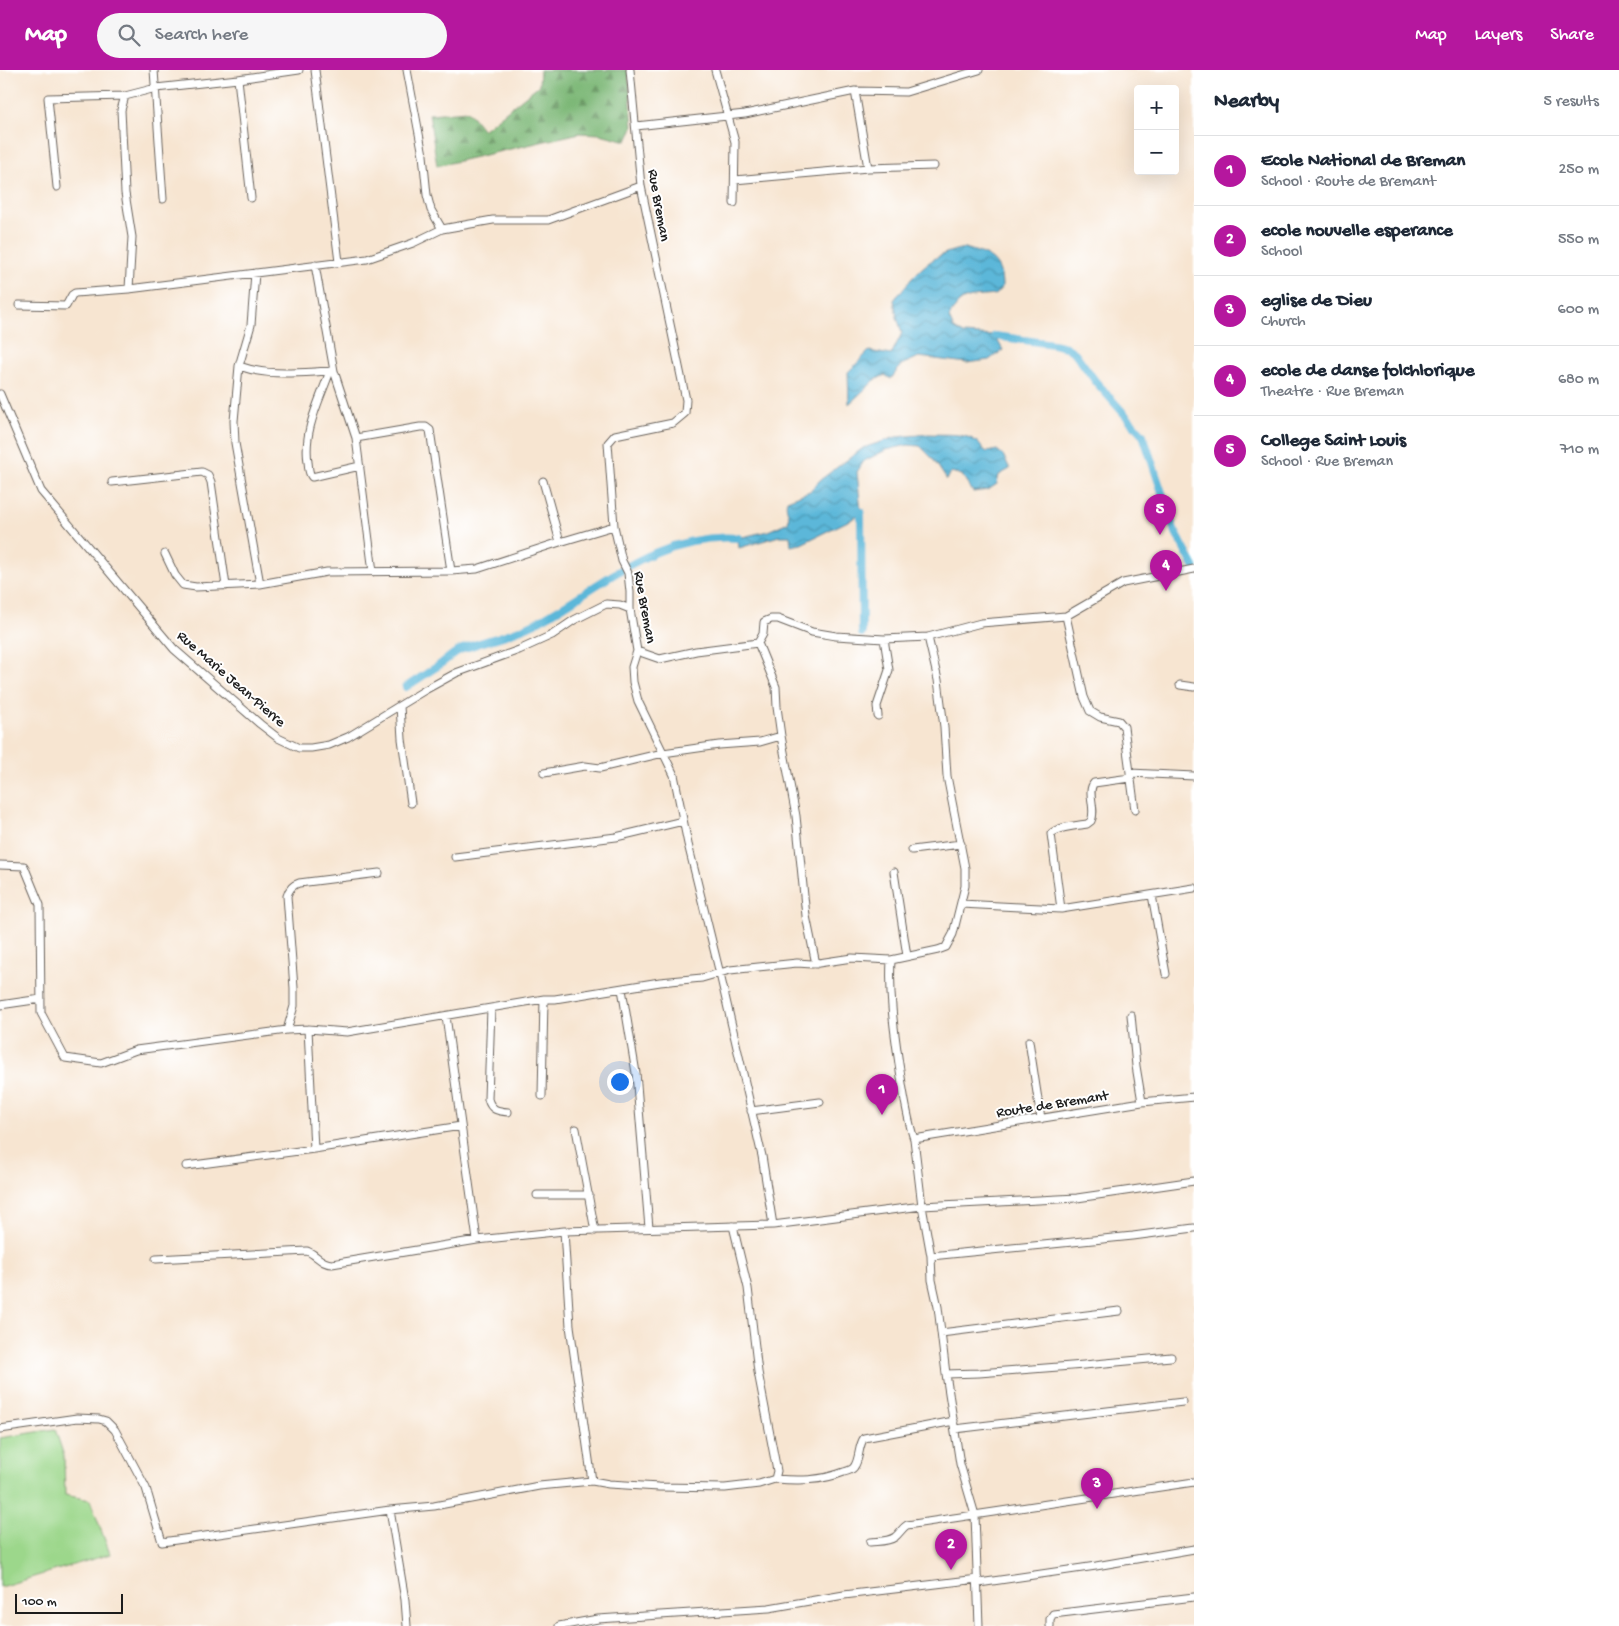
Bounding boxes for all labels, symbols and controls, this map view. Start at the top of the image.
search box [97,13,447,58]
text: Map [25,21,67,50]
icon: search [115,21,143,49]
text: Search here [155,24,248,47]
text: Map [1415,25,1447,46]
text: Layers [1475,25,1522,46]
text: Share [1550,25,1594,46]
map controls [1134,85,1179,175]
button: + [1134,85,1179,130]
text: Nearby [1214,90,1279,115]
text: 5 results [1544,93,1599,112]
button: − [1134,130,1179,175]
text: Ecole National de Breman [1261,150,1465,173]
text: 1 [1227,161,1233,180]
text: 250 m [1559,161,1599,180]
street label: Rue Breman [643,168,673,243]
text: School · Route de Bremant [1261,173,1436,192]
text: ecole nouvelle esperance [1261,220,1453,243]
text: 2 [1226,231,1234,250]
text: 550 m [1558,231,1599,250]
text: School [1261,243,1303,262]
text: eglise de Dieu [1261,290,1372,313]
text: 3 [1226,301,1234,320]
text: 600 m [1558,301,1599,320]
text: Church [1261,313,1305,332]
text: ecole de danse folchlorique [1261,360,1475,383]
text: 4 [1226,371,1234,390]
text: 680 m [1558,371,1599,390]
text: Theatre · Rue Breman [1261,383,1404,402]
text: College Saint Louis [1261,430,1406,453]
text: 5 [1226,441,1234,460]
text: 710 m [1560,441,1599,460]
text: School · Rue Breman [1261,453,1393,472]
pin: 5 [1144,494,1176,535]
pin: 4 [1150,550,1182,591]
street label: Rue Breman [629,570,659,645]
street label: Rue Marie Jean-Pierre [173,627,289,732]
your location [607,1069,633,1095]
pin: 1 [866,1074,898,1115]
street label: Route de Bremant [995,1087,1111,1123]
pin: 3 [1081,1468,1113,1509]
pin: 2 [935,1529,967,1570]
scale bar [15,1591,122,1614]
text: 100 m [22,1594,57,1611]

